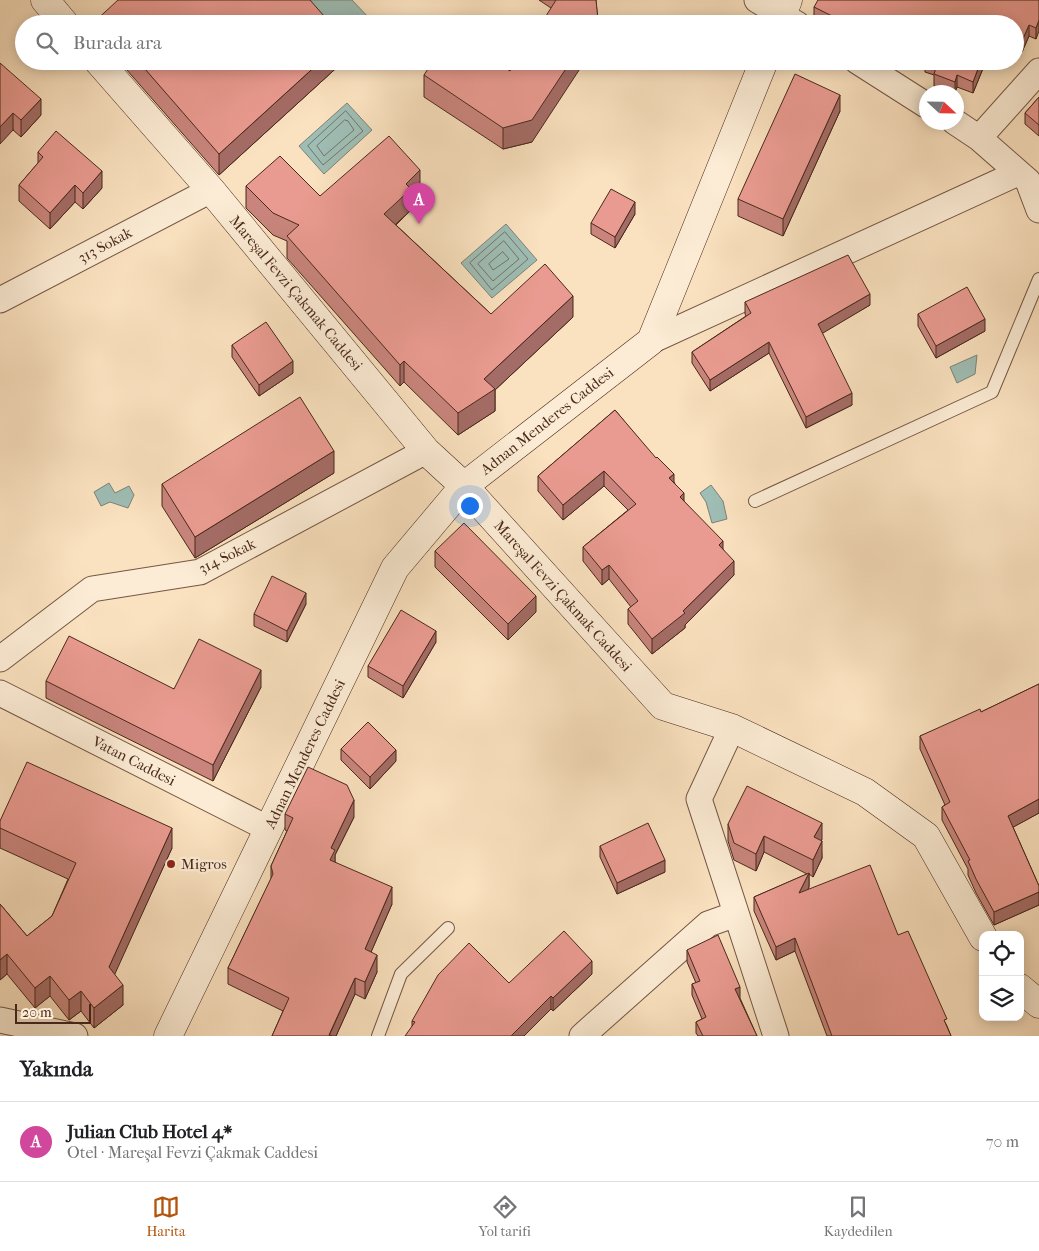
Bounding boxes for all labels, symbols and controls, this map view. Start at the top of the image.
search box [15,15,1024,70]
icon: search [33,29,61,57]
text: Burada ara [73,32,162,54]
north arrow [919,85,964,130]
pin: A [403,183,435,224]
street label: Mareşal Fevzi Çakmak Caddesi [226,212,367,375]
street label: 313 Sokak [75,223,135,267]
street label: Adnan Menderes Caddesi [476,363,618,479]
your location [457,493,483,519]
street label: Mareşal Fevzi Çakmak Caddesi [490,517,636,676]
street label: 314 Sokak [196,534,259,578]
street label: Adnan Menderes Caddesi [261,676,349,832]
street label: Vatan Caddesi [89,732,179,790]
place label: Migros [181,855,227,873]
marker: Migros [165,858,177,870]
map controls [979,931,1024,1021]
button: locate [979,931,1024,976]
button: layers [979,976,1024,1021]
scale bar [15,1001,91,1024]
text: 20 m [22,1004,52,1021]
text: Yakında [20,1057,93,1081]
text: Julian Club Hotel 4* [67,1121,233,1143]
text: A [31,1132,41,1151]
text: 70 m [986,1132,1019,1151]
text: Otel · Mareşal Fevzi Çakmak Caddesi [67,1143,318,1162]
tab: Harita [146,1193,186,1240]
tab: Yol tarifi [478,1193,531,1240]
tab: Kaydedilen [824,1193,893,1240]

